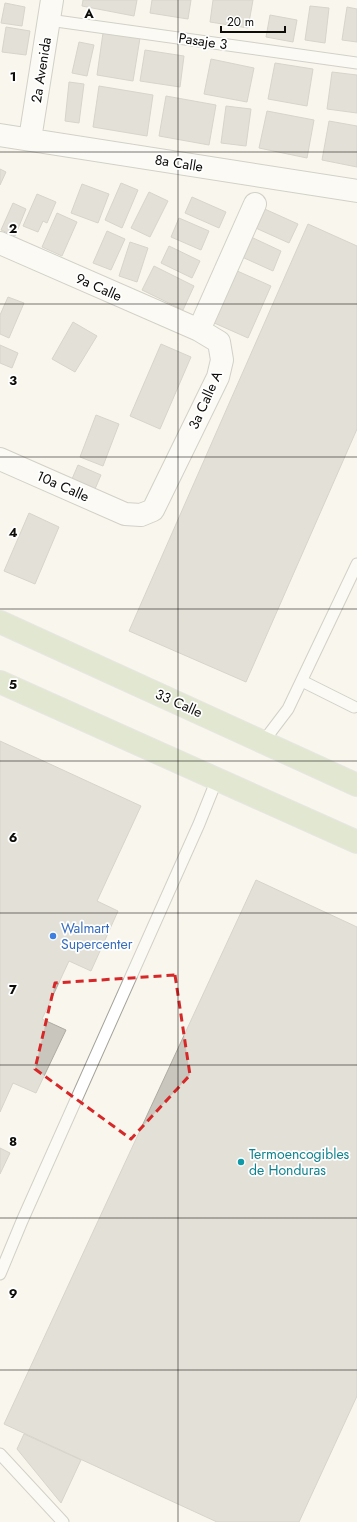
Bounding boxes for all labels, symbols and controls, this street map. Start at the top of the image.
text: A [83,4,94,23]
scale bar [221,8,285,34]
text: 20 m [227,13,254,31]
street label: Pasaje 3 [177,28,229,54]
street label: 2a Avenida [26,36,56,104]
text: 1 [10,67,16,86]
street label: 8a Calle [153,149,205,177]
text: 2 [9,219,17,238]
street label: 9a Calle [73,268,125,306]
street label: 3a Calle A [183,367,227,432]
text: 3 [9,371,17,390]
street label: 10a Calle [34,466,92,506]
text: 4 [8,523,18,542]
text: 5 [9,675,17,694]
street label: 33 Calle [152,684,206,722]
text: 6 [9,828,18,847]
place label: Walmart Supercenter [61,918,133,954]
marker: Walmart Supercenter [48,931,58,941]
text: 7 [9,980,17,999]
text: 8 [9,1132,17,1151]
place label: Termoencogibles de Honduras [249,1144,350,1180]
marker: Termoencogibles de Honduras [236,1157,246,1167]
text: 9 [9,1284,18,1303]

